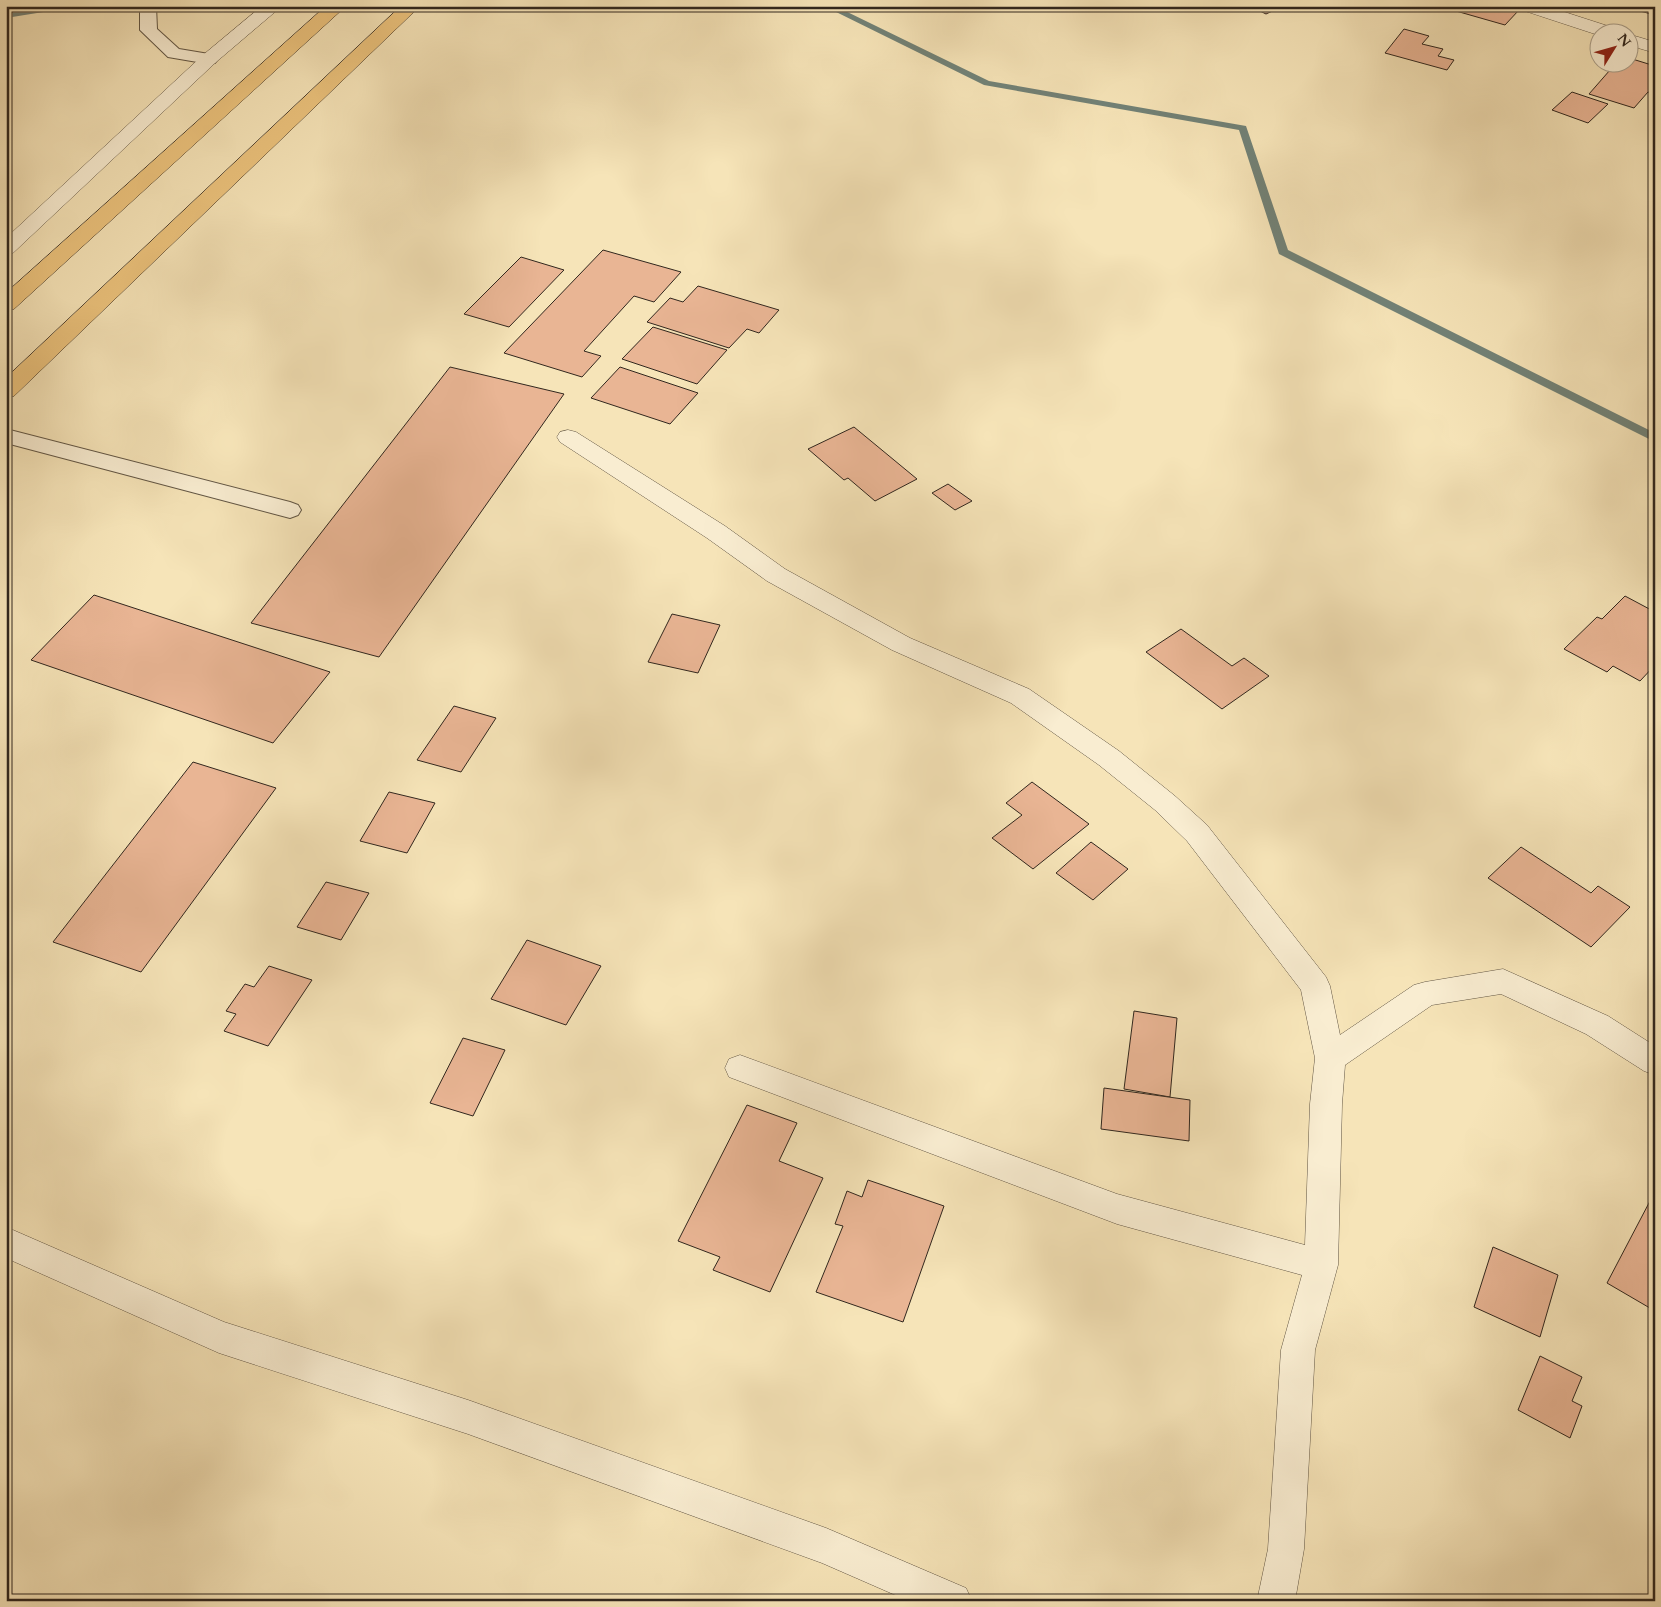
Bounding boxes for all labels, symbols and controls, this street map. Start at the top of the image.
north arrow [1588,22,1638,72]
text: N [1613,30,1635,51]

